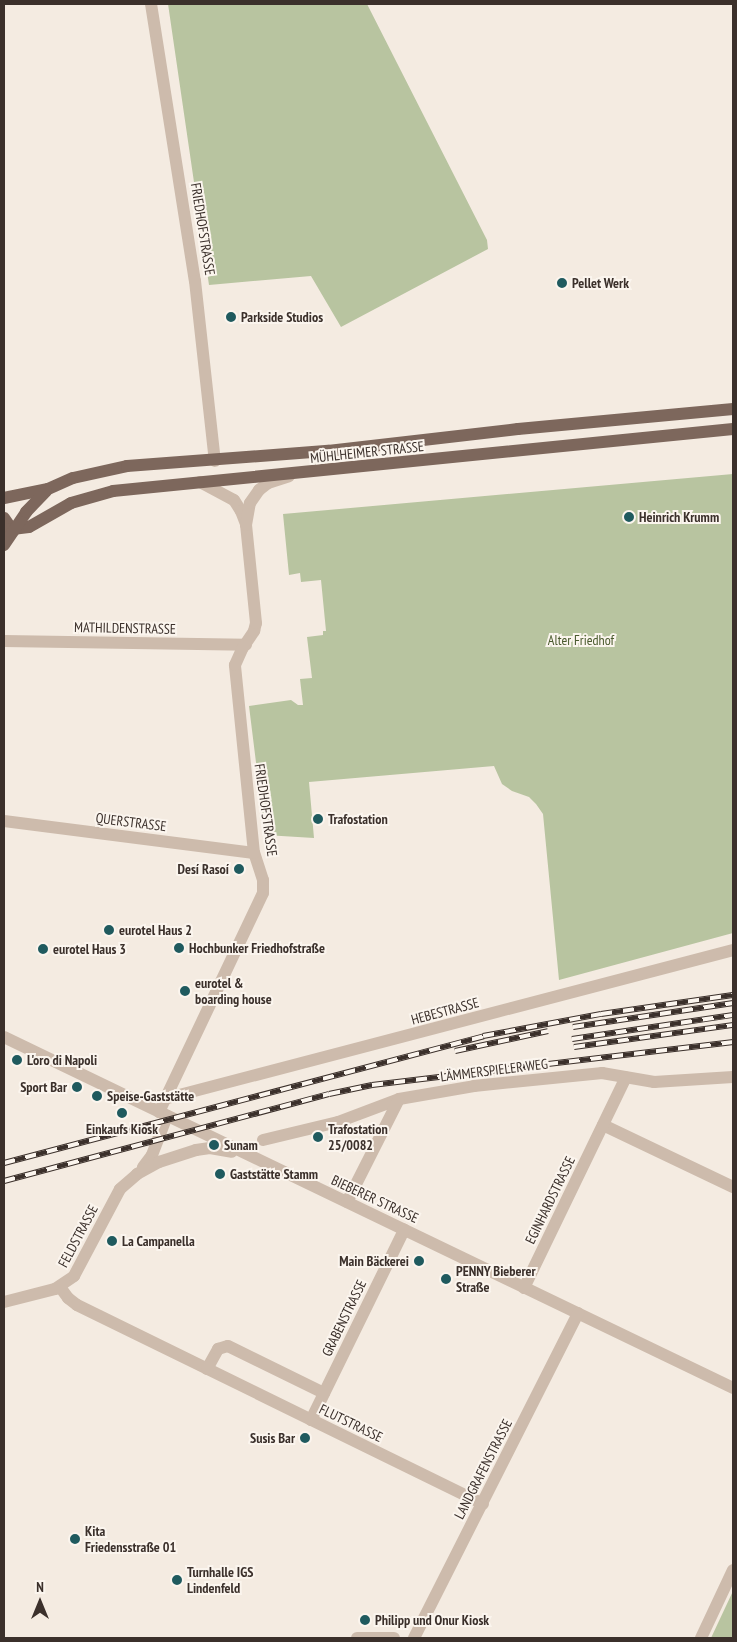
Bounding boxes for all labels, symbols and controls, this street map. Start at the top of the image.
street label: FRIEDHOFSTRASSE [187,182,219,276]
place label: Pellet Werk [572,275,629,291]
marker: Pellet Werk [556,277,568,289]
place label: Parkside Studios [241,309,323,325]
marker: Parkside Studios [225,311,237,323]
street label: MÜHLHEIMER STRASSE [309,438,425,466]
place label: Heinrich Krumm [639,509,719,525]
marker: Heinrich Krumm [623,511,635,523]
street label: MATHILDENSTRASSE [74,619,176,637]
park label: Alter Friedhof [548,632,614,648]
street label: FRIEDHOFSTRASSE [251,763,281,857]
street label: QUERSTRASSE [95,809,167,835]
place label: Trafostation [328,811,388,827]
marker: Trafostation [312,813,324,825]
place label: Desí Rasoí [177,861,229,877]
marker: Desí Rasoí [233,863,245,875]
place label: eurotel Haus 2 [119,922,192,938]
marker: eurotel Haus 2 [103,924,115,936]
place label: Hochbunker Friedhofstraße [189,940,325,956]
place label: eurotel Haus 3 [53,941,126,957]
marker: Hochbunker Friedhofstraße [173,942,185,954]
marker: eurotel Haus 3 [37,943,49,955]
place label: eurotel & boarding house [195,975,272,1008]
marker: eurotel & boarding house [179,985,191,997]
street label: HEBESTRASSE [409,994,481,1028]
place label: L'oro di Napoli [27,1052,97,1068]
marker: L'oro di Napoli [11,1054,23,1066]
street label: LÄMMERSPIELER WEG [439,1055,549,1085]
place label: Sport Bar [20,1079,67,1095]
marker: Sport Bar [71,1081,83,1093]
place label: Speise-Gaststätte [107,1088,194,1104]
marker: Speise-Gaststätte [91,1090,103,1102]
marker: Einkaufs Kiosk [116,1107,128,1119]
place label: Einkaufs Kiosk [86,1121,158,1137]
place label: Trafostation 25/0082 [328,1121,388,1154]
marker: Trafostation 25/0082 [312,1131,324,1143]
place label: Sunam [224,1137,258,1153]
marker: Sunam [208,1139,220,1151]
street label: EGINHARDSTRASSE [522,1154,578,1246]
place label: Gaststätte Stamm [230,1166,318,1182]
marker: Gaststätte Stamm [214,1168,226,1180]
street label: BIEBERER STRASSE [329,1171,421,1227]
street label: FELDSTRASSE [55,1202,101,1270]
place label: La Campanella [122,1233,195,1249]
marker: La Campanella [106,1235,118,1247]
place label: Main Bäckerei [339,1253,409,1269]
marker: Main Bäckerei [413,1255,425,1267]
place label: PENNY Bieberer Straße [456,1263,536,1295]
marker: PENNY Bieberer Straße [440,1273,452,1285]
street label: GRABENSTRASSE [318,1277,370,1359]
street label: FLUTSTRASSE [317,1400,385,1446]
street label: LANDGRAFENSTRASSE [451,1416,515,1522]
place label: Susis Bar [250,1430,295,1446]
marker: Susis Bar [299,1432,311,1444]
place label: Kita Friedensstraße 01 [85,1523,176,1555]
marker: Kita Friedensstraße 01 [69,1533,81,1545]
place label: Turnhalle IGS Lindenfeld [187,1564,253,1596]
marker: Turnhalle IGS Lindenfeld [171,1574,183,1586]
north arrow [15,1577,65,1627]
text: N [36,1578,44,1596]
place label: Philipp und Onur Kiosk [375,1612,489,1628]
marker: Philipp und Onur Kiosk [359,1614,371,1626]

